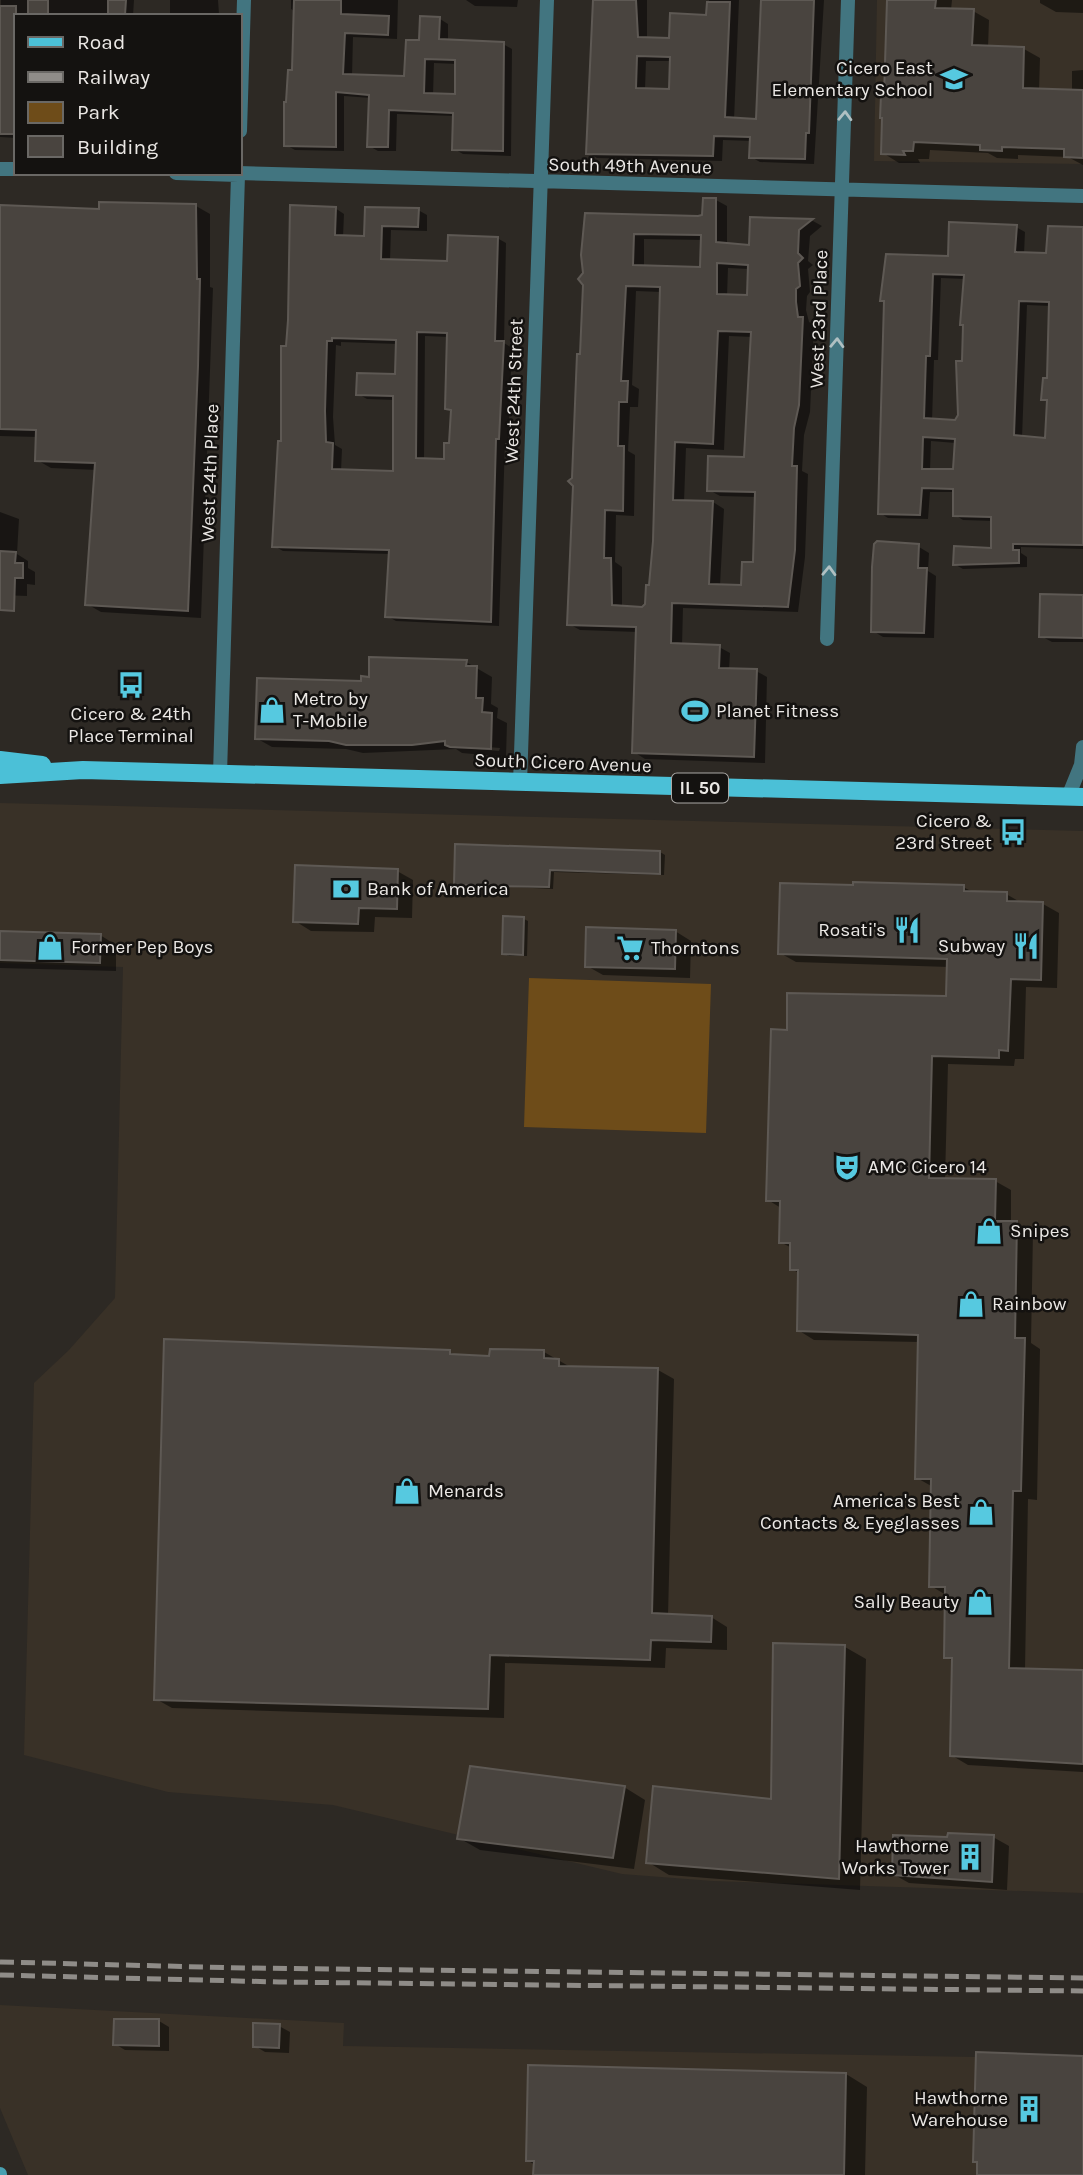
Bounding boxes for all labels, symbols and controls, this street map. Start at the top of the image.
legend [14,14,242,175]
text: Road [77,30,125,54]
place label: Cicero East Elementary School [772,57,933,101]
school or university icon: Cicero East Elementary School [939,64,969,94]
text: Railway [77,65,150,89]
text: Park [77,100,120,124]
one-way arrow [837,110,852,121]
text: Building [77,135,158,159]
street label: South 49th Avenue [548,154,712,178]
street label: West 23rd Place [806,249,832,389]
street label: West 24th Street [500,318,528,464]
one-way arrow [829,337,845,348]
street label: West 24th Place [197,403,223,543]
one-way arrow [822,565,837,576]
bus stop icon: Cicero & 24th Place Terminal [116,670,146,700]
place label: Metro by T-Mobile [293,688,368,732]
shop icon: Metro by T-Mobile [257,695,287,725]
sports icon: Planet Fitness [680,696,710,726]
place label: Planet Fitness [716,700,839,722]
place label: Cicero & 24th Place Terminal [68,703,194,747]
street label: South Cicero Avenue [474,749,652,777]
road number: IL 50 [672,774,728,802]
place label: Cicero & 23rd Street [895,810,992,854]
bus stop icon: Cicero & 23rd Street [998,817,1028,847]
bank icon: Bank of America [331,874,361,904]
place label: Bank of America [367,878,509,900]
restaurant icon: Rosati's [892,915,922,945]
place label: Rosati's [818,919,886,941]
restaurant icon: Subway [1011,931,1041,961]
shop icon: Former Pep Boys [35,932,65,962]
supermarket icon: Thorntons [615,933,645,963]
place label: Subway [938,935,1005,957]
place label: Former Pep Boys [71,936,214,958]
place label: Thorntons [651,937,740,959]
theatre icon: AMC Cicero 14 [832,1152,862,1182]
place label: AMC Cicero 14 [868,1156,987,1178]
shop icon: Snipes [974,1216,1004,1246]
place label: Snipes [1010,1220,1069,1242]
shop icon: Rainbow [956,1289,986,1319]
place label: Rainbow [992,1293,1067,1315]
shop icon: Menards [392,1476,422,1506]
place label: Menards [428,1480,504,1502]
place label: America's Best Contacts & Eyeglasses [760,1490,960,1534]
shop icon: America's Best Contacts & Eyeglasses [966,1497,996,1527]
shop icon: Sally Beauty [965,1587,995,1617]
place label: Sally Beauty [854,1591,959,1613]
place label: Hawthorne Works Tower [841,1835,949,1879]
building icon: Hawthorne Works Tower [955,1842,985,1872]
place label: Hawthorne Warehouse [911,2087,1008,2131]
building icon: Hawthorne Warehouse [1014,2094,1044,2124]

